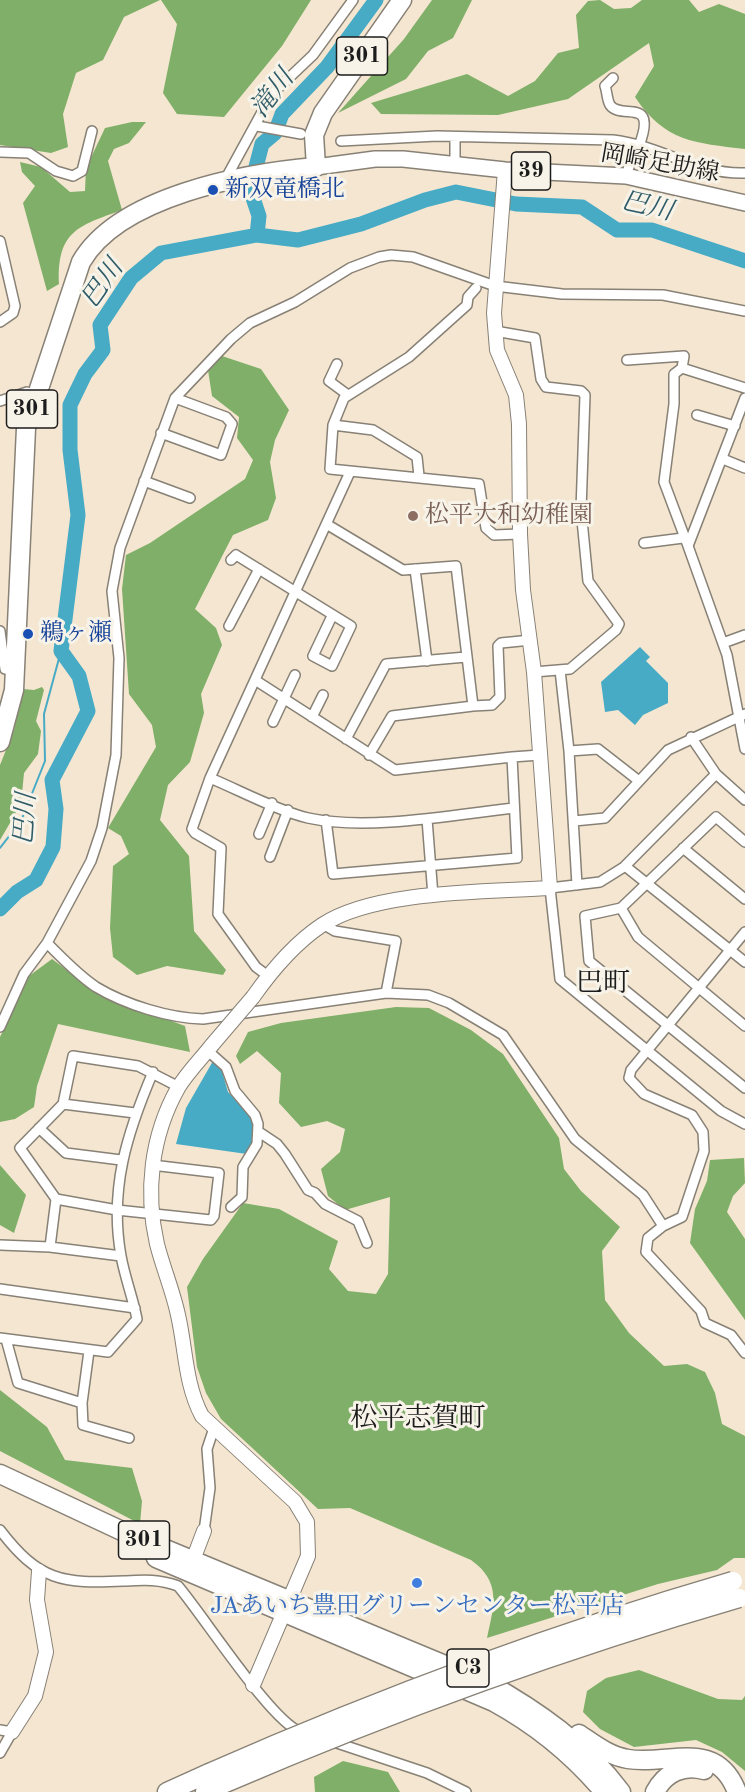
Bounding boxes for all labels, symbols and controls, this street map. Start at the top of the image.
road number: 301 [336,37,388,75]
water label: 滝川 [245,64,301,124]
street label: 岡崎足助線 [598,139,722,189]
road number: 39 [512,152,550,190]
place label: 新双竜橋北 [225,176,345,204]
marker: 新双竜橋北 [206,183,220,197]
water label: 巴川 [618,186,676,228]
water label: 巴川 [75,254,131,314]
road number: 301 [6,390,57,428]
place label: 松平大和幼稚園 [425,502,593,530]
marker: 松平大和幼稚園 [406,509,420,523]
place label: 鵜ヶ瀬 [40,620,112,648]
marker: 鵜ヶ瀬 [21,627,35,641]
water label: 巴川 [9,792,43,846]
district label: 巴町 [576,968,630,1000]
district label: 松平志賀町 [351,1403,485,1435]
road number: 301 [118,1521,170,1559]
marker: JAあいち豊田グリーンセンター松平店 [410,1576,424,1590]
place label: JAあいち豊田グリーンセンター松平店 [210,1593,624,1621]
road number: C3 [447,1649,489,1687]

